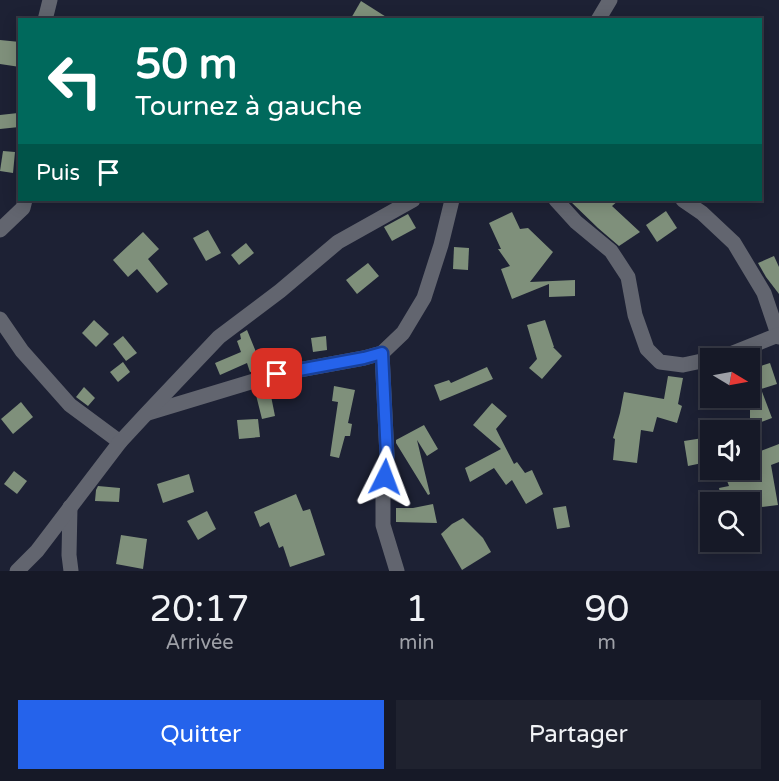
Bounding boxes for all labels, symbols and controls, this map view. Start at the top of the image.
text: 50 m [135,39,237,90]
icon: left [36,42,114,120]
text: Tournez à gauche [135,90,362,123]
icon: arrive [92,156,125,189]
text: Puis [36,160,80,186]
pin [251,348,302,399]
north arrow [700,348,760,408]
map controls [700,348,760,552]
icon: arrive [260,357,293,390]
button: sound [700,420,760,480]
position arrow [353,445,417,509]
button: search [700,492,760,552]
text: 20:17 [150,588,249,631]
text: 1 [405,588,428,631]
text: 90 [584,588,629,631]
text: Arrivée [165,631,234,655]
text: min [399,631,435,655]
text: m [598,631,616,655]
button: Quitter [18,700,384,769]
button: Partager [396,700,761,769]

